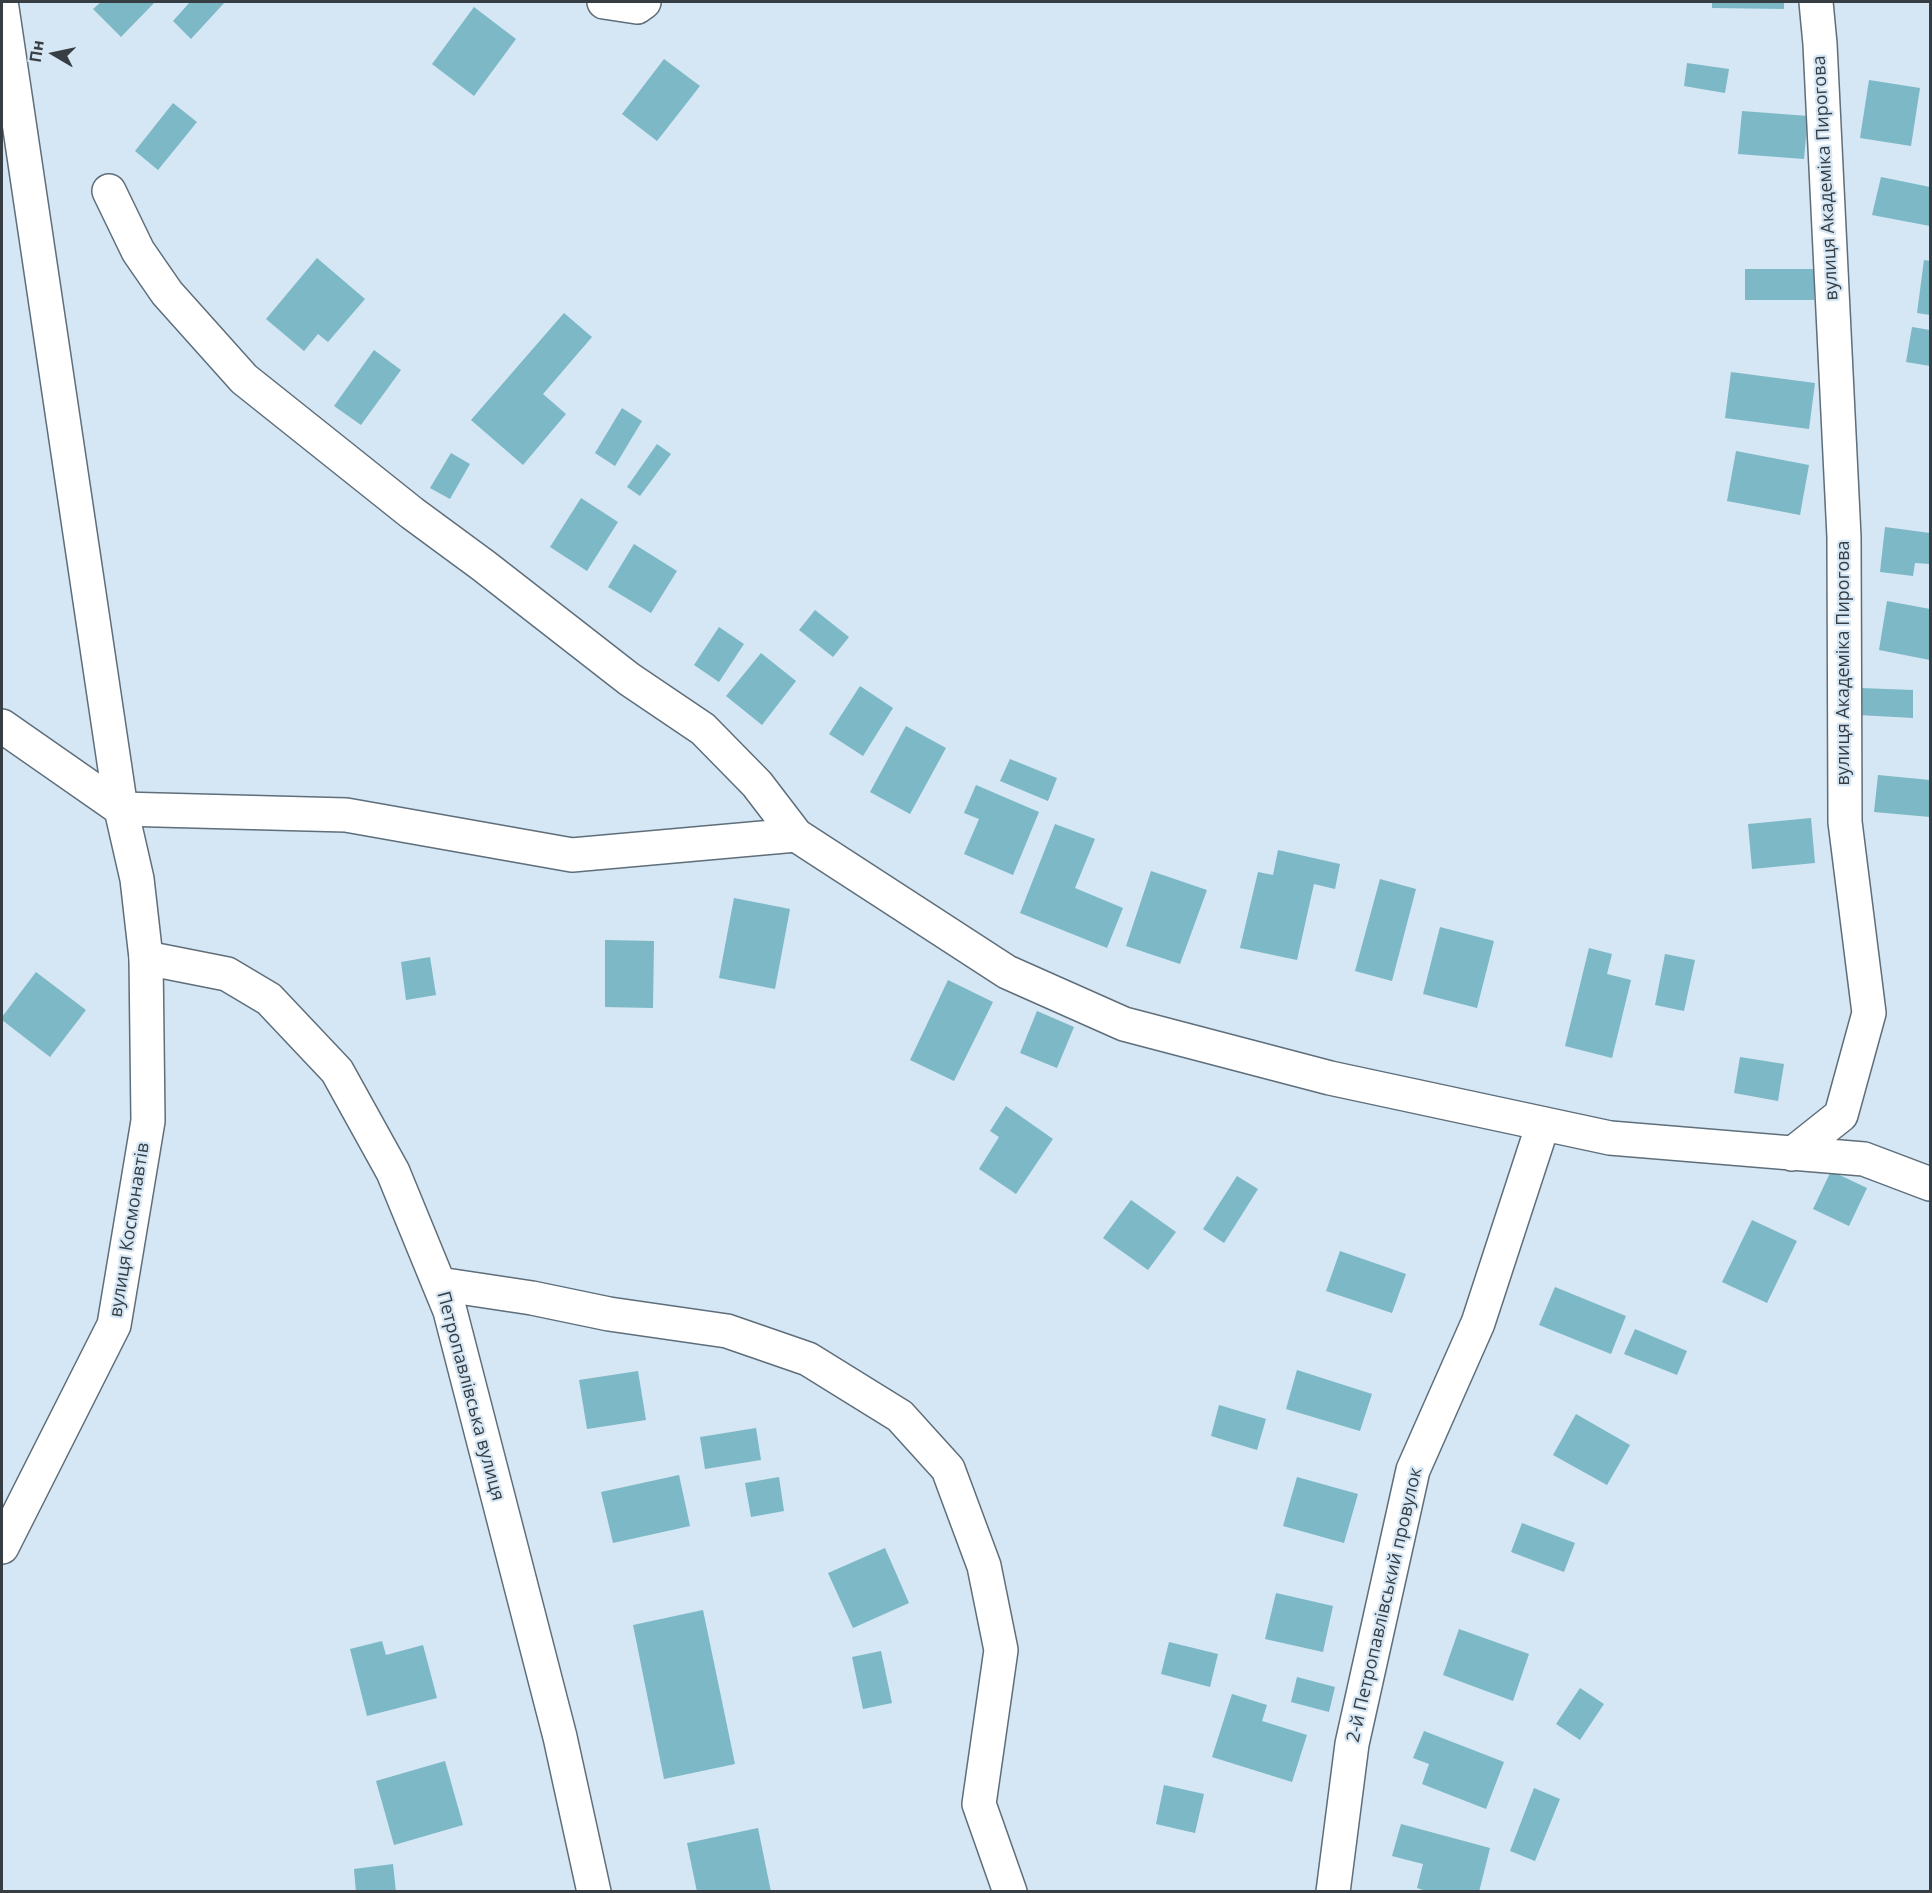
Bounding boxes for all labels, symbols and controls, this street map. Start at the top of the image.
north arrow [24,24,84,84]
text: Пн [24,38,49,64]
street label: вулиця Академіка Пирогова [1809,55,1843,301]
street label: вулиця Академіка Пирогова [1833,540,1855,786]
street label: вулиця Космонавтів [106,1141,154,1319]
street label: Петропавлівська вулиця [432,1289,508,1503]
street label: 2-й Петропавлівський провулок [1343,1466,1427,1744]

